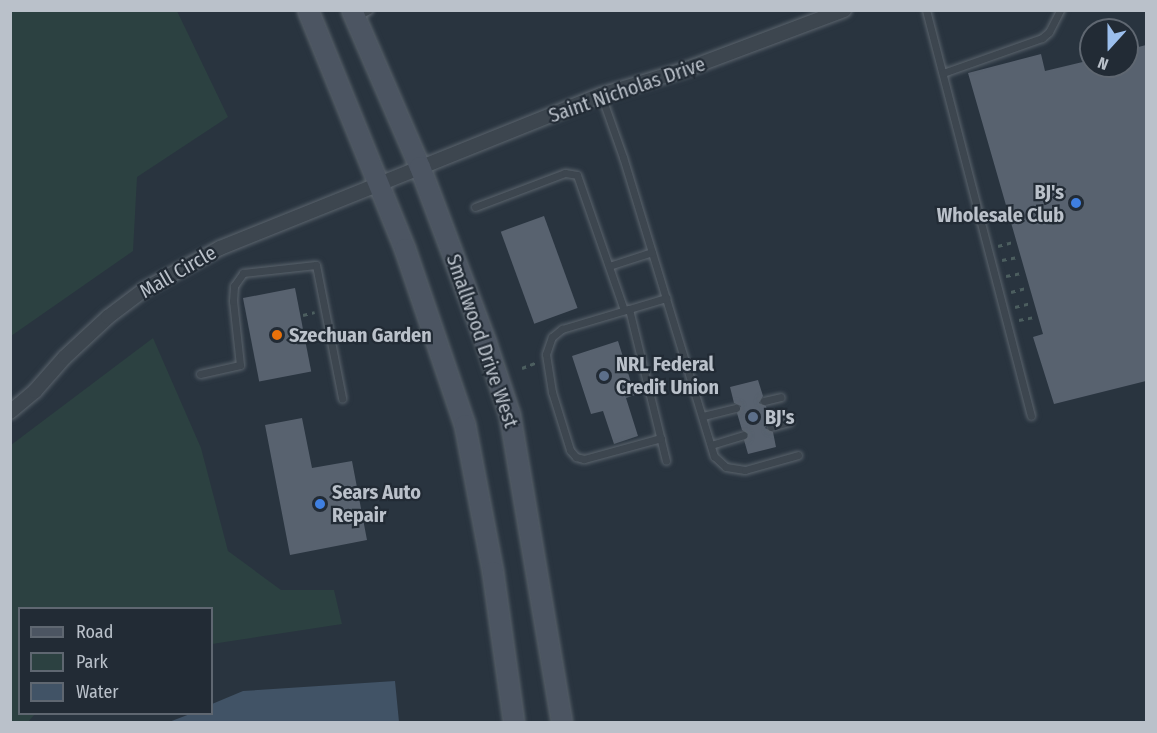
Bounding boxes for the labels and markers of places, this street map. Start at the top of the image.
place label: BJ's Wholesale Club [937,180,1064,227]
marker: BJ's Wholesale Club [1069,196,1083,210]
place label: Szechuan Garden [289,323,432,347]
marker: Szechuan Garden [270,328,284,342]
place label: NRL Federal Credit Union [616,352,719,399]
marker: NRL Federal Credit Union [597,369,611,383]
place label: BJ's [765,405,795,429]
marker: BJ's [746,410,760,424]
place label: Sears Auto Repair [332,480,421,527]
marker: Sears Auto Repair [313,497,327,511]

